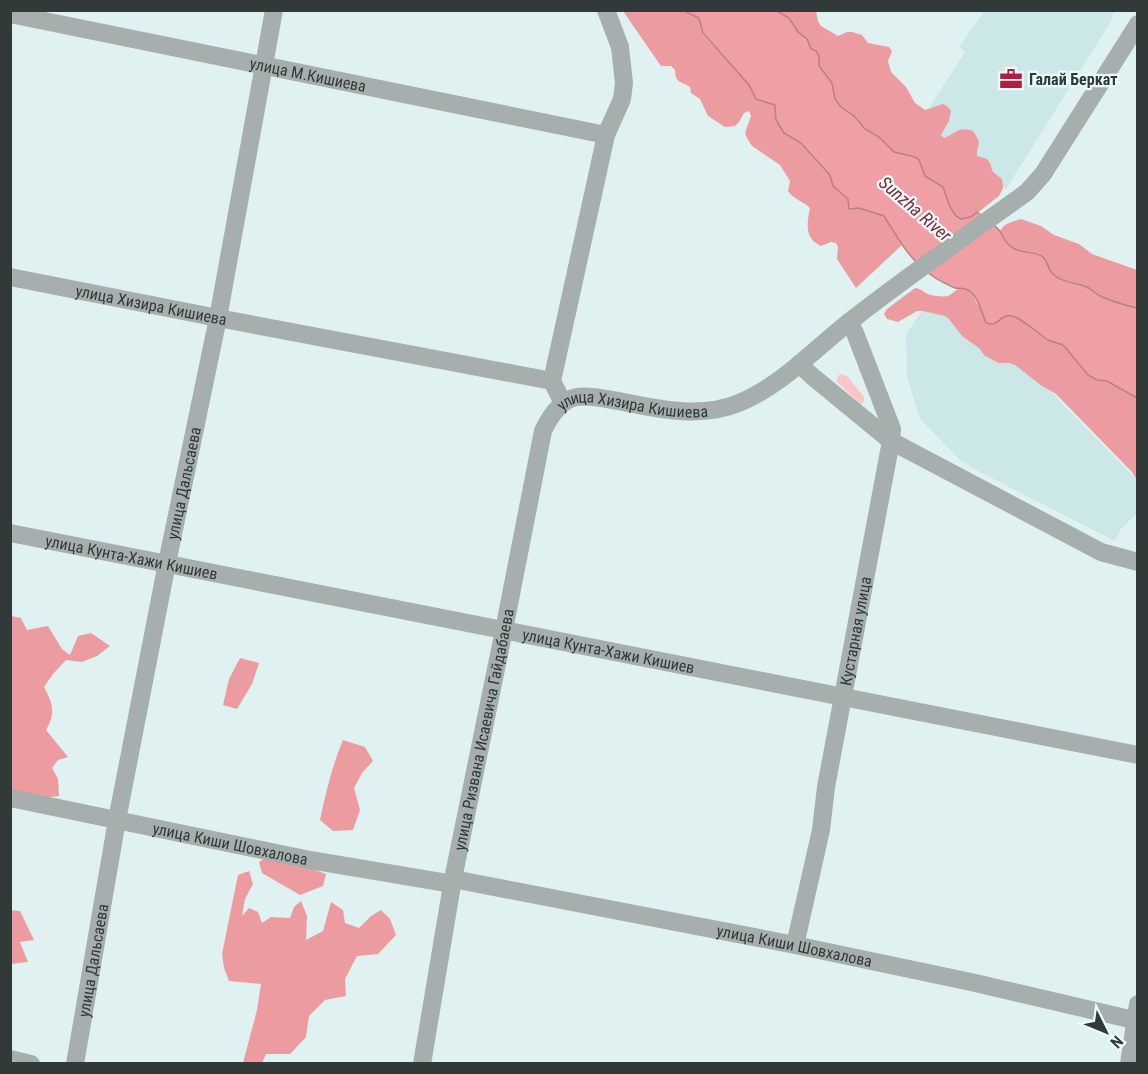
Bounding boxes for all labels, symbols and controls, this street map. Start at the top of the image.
street label: улица М.Кишиева [248,54,368,96]
office icon: Галай Беркат [998,66,1024,92]
place label: Галай Беркат [1029,70,1117,89]
water label: Sunzha River [875,172,956,246]
street label: улица Хизира Кишиева [74,281,228,329]
street label: улица Хизира Кишиева [553,387,709,422]
street label: улица Дальсаева [163,425,205,541]
street label: улица Кунта-Хажи Кишиев [44,531,219,584]
street label: Кустарная улица [836,575,875,687]
street label: улица Ризвана Исаевича Гайдабаева [450,607,518,852]
street label: улица Кунта-Хажи Кишиев [521,625,696,678]
street label: улица Киши Шовхалова [151,819,310,869]
street label: улица Дальсаева [74,902,112,1019]
street label: улица Киши Шовхалова [715,921,874,971]
north arrow [1076,1002,1136,1062]
text: N [1106,1032,1127,1052]

